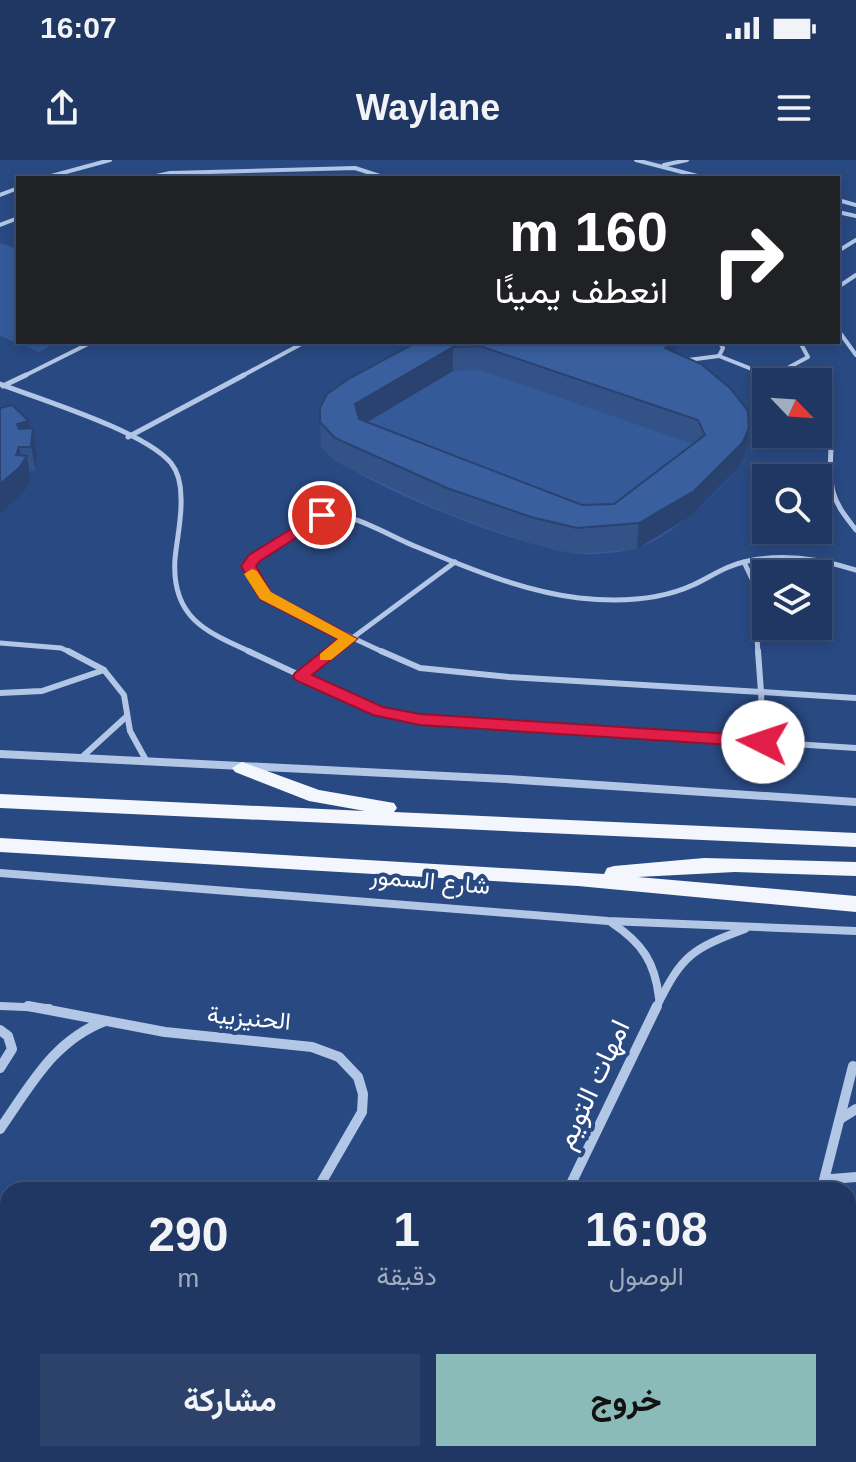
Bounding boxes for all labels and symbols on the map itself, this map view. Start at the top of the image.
north arrow [752,368,832,448]
pin [288,481,356,549]
position arrow [721,700,805,784]
street label: شارع السمور [368,862,491,902]
street label: الحنيزيبة [206,1000,292,1037]
street label: امهات التويم [549,1015,638,1155]

